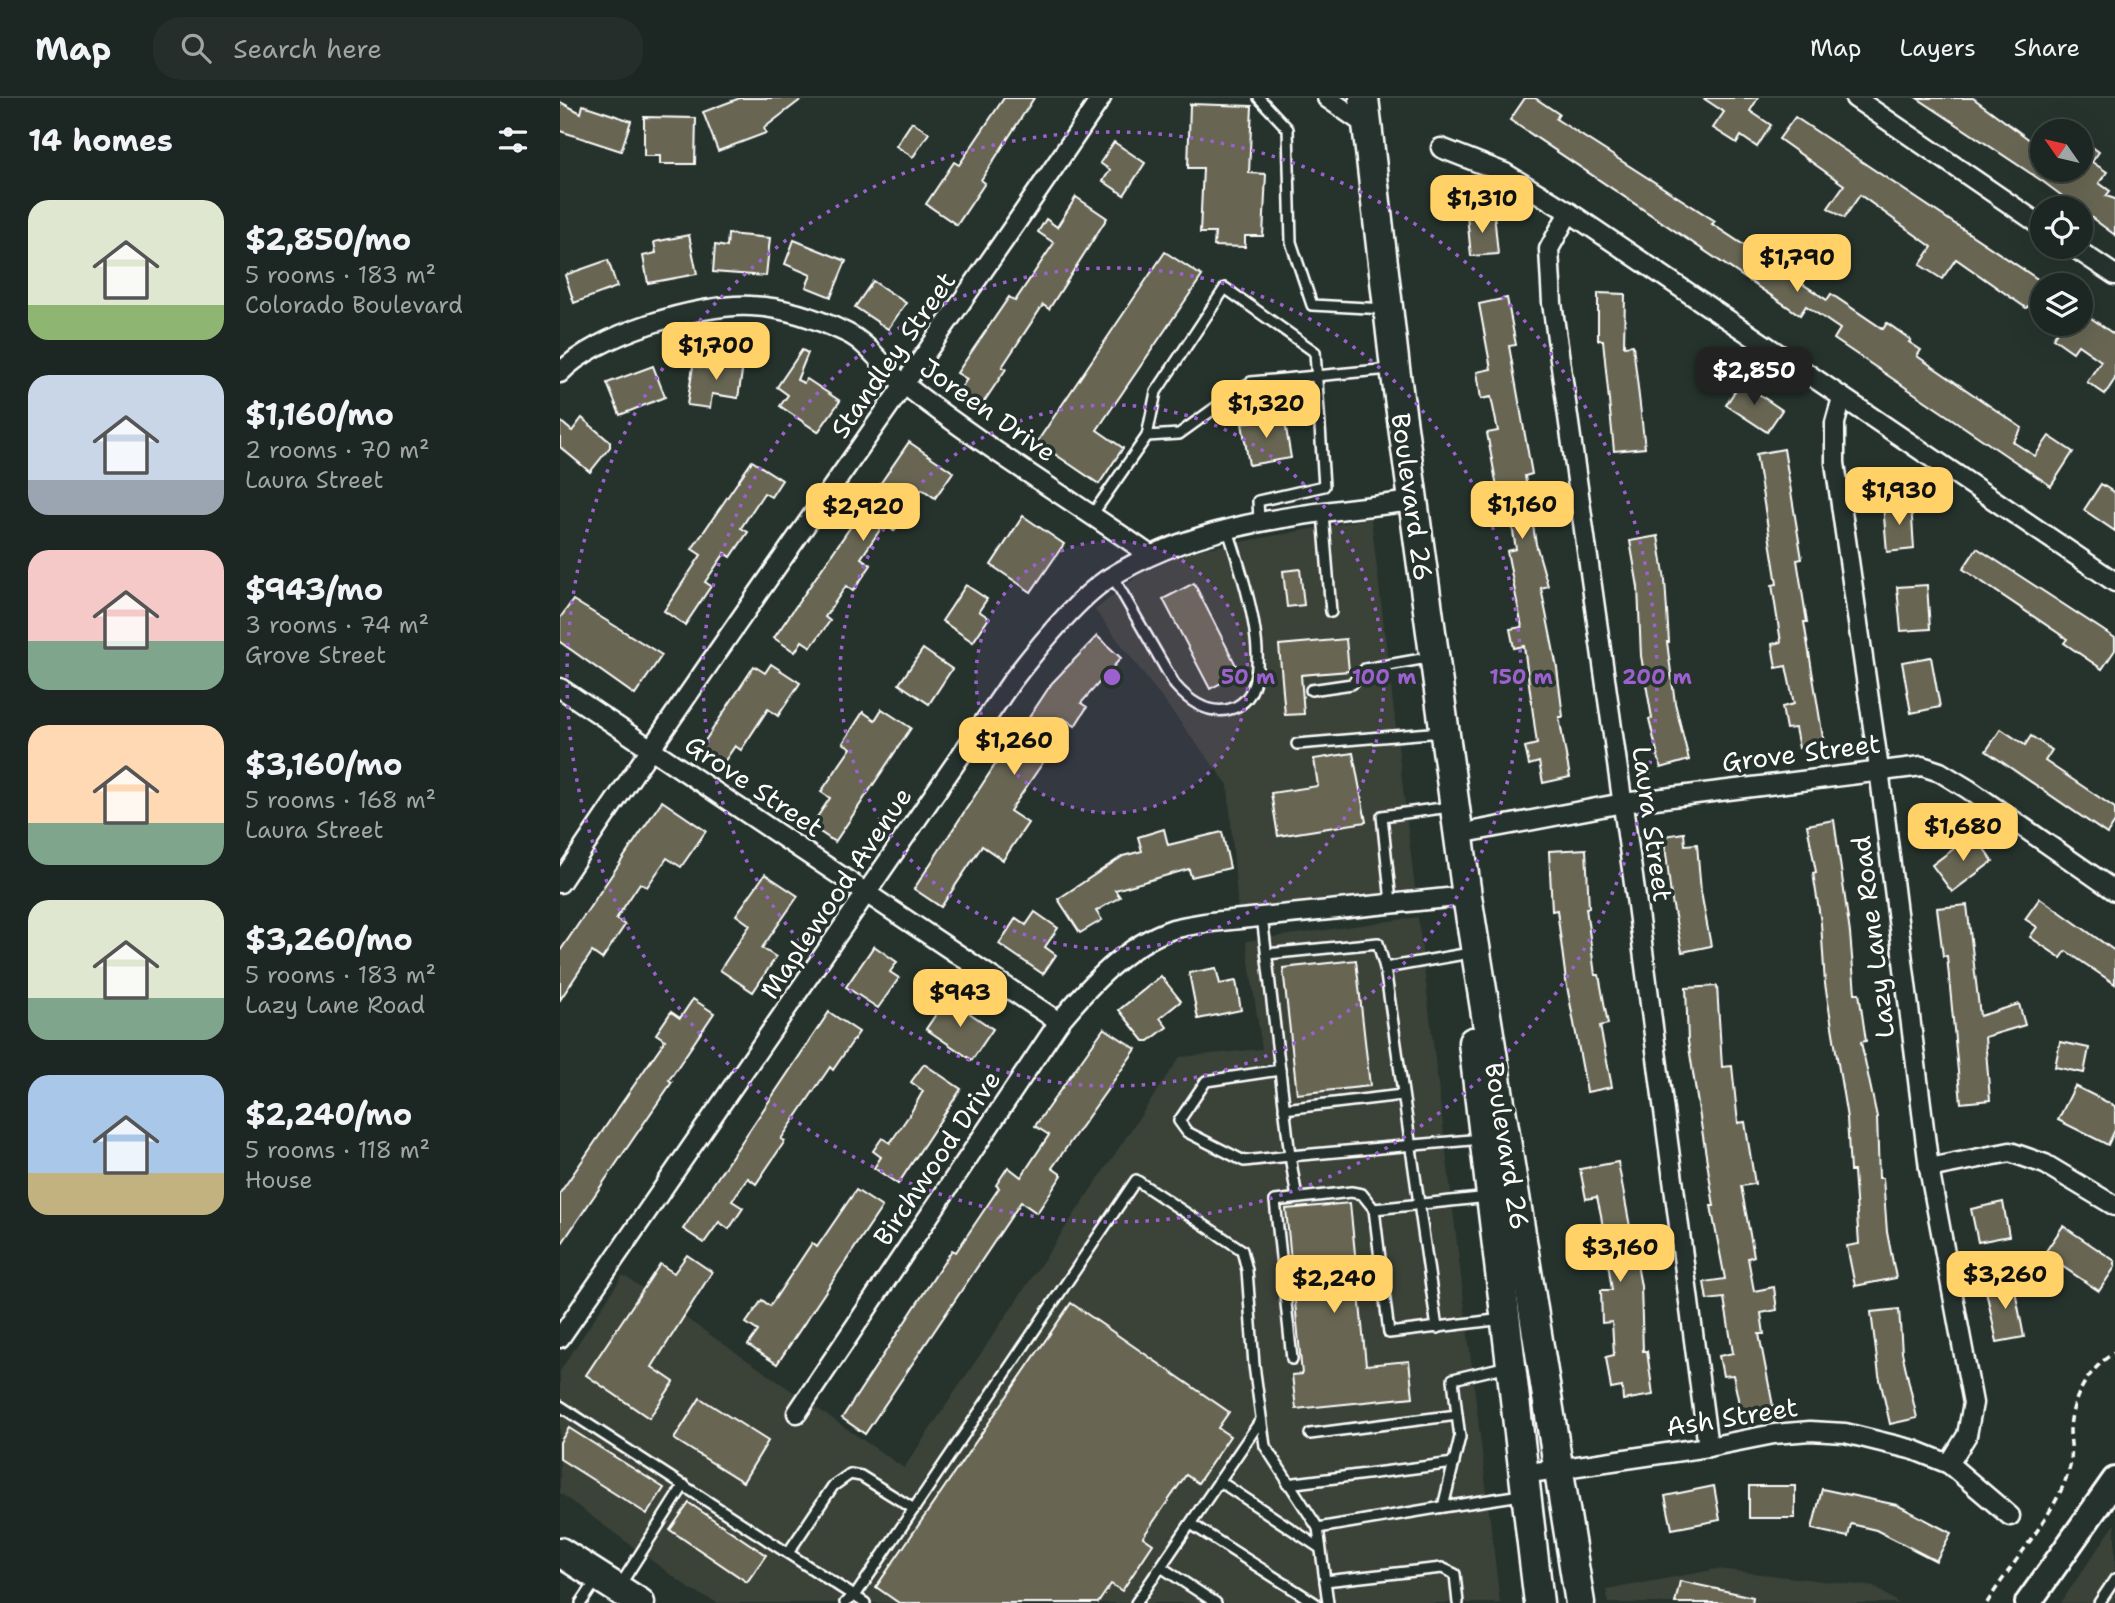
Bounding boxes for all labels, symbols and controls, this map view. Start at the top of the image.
search box [153,17,643,80]
text: Map [35,26,111,71]
icon: search [177,29,215,67]
text: Search here [233,31,382,66]
text: Map [1810,32,1861,64]
text: Layers [1899,32,1976,64]
text: Share [2014,32,2080,64]
north arrow [2030,119,2093,182]
map controls [2030,119,2093,336]
text: 14 homes [28,120,173,161]
icon: filters [494,121,532,159]
pin: $1,310 [1425,176,1539,235]
text: $1,310 [1446,183,1518,213]
button: locate [2030,196,2093,259]
text: $2,850/mo [245,219,411,260]
icon: home [84,228,168,312]
pin: $1,790 [1740,234,1854,294]
text: $1,790 [1759,242,1835,272]
text: 5 rooms · 183 m² [245,260,436,290]
street label: Standley Street [822,265,963,445]
button: layers [2030,273,2093,336]
text: Colorado Boulevard [245,290,463,320]
pin: $1,700 [659,322,773,382]
text: $1,700 [678,330,754,360]
pin: $2,850 [1697,348,1811,407]
street label: Joreen Drive [913,350,1064,470]
text: $2,850 [1712,355,1796,385]
pin: $1,320 [1209,380,1323,440]
text: $1,320 [1227,388,1305,418]
text: $1,160/mo [245,394,394,435]
icon: home [84,403,168,487]
street label: Boulevard 26 [1383,411,1442,583]
text: 2 rooms · 70 m² [245,435,430,465]
text: Laura Street [245,465,384,495]
pin: $1,930 [1842,468,1956,527]
text: $1,930 [1861,475,1937,505]
pin: $1,160 [1465,482,1579,541]
pin: $2,920 [806,484,920,543]
text: $1,160 [1487,489,1557,519]
text: $2,920 [822,491,904,521]
text: $943/mo [245,569,383,610]
icon: home [84,578,168,662]
text: 3 rooms · 74 m² [245,610,429,640]
text: Grove Street [245,640,386,670]
text: 50 m [1221,663,1275,691]
text: 100 m [1352,663,1416,691]
text: 150 m [1489,663,1553,691]
text: 200 m [1622,663,1692,691]
centre of rings [1100,665,1124,689]
pin: $1,260 [957,718,1071,777]
text: $1,260 [975,725,1053,755]
street label: Grove Street [1720,725,1882,780]
street label: Grove Street [678,726,830,845]
text: $3,160/mo [245,744,403,785]
street label: Laura Street [1624,744,1681,904]
icon: home [84,753,168,837]
street label: Maplewood Avenue [752,780,920,1005]
text: 5 rooms · 168 m² [245,785,436,815]
pin: $1,680 [1906,804,2020,863]
text: $1,680 [1924,811,2002,841]
text: Laura Street [245,815,384,845]
street label: Lazy Lane Road [1843,834,1902,1040]
text: $3,260/mo [245,919,413,960]
icon: home [84,928,168,1012]
text: 5 rooms · 183 m² [245,960,436,990]
pin: $943 [919,970,1001,1029]
text: $943 [929,977,991,1007]
text: Lazy Lane Road [245,990,425,1020]
street label: Boulevard 26 [1477,1060,1538,1232]
street label: Birchwood Drive [865,1063,1008,1252]
text: $2,240/mo [245,1094,412,1135]
icon: home [84,1103,168,1187]
text: 5 rooms · 118 m² [245,1135,430,1165]
text: House [245,1165,313,1195]
pin: $3,160 [1563,1224,1677,1284]
text: $3,160 [1581,1232,1659,1262]
pin: $3,260 [1948,1252,2062,1311]
pin: $2,240 [1277,1256,1391,1315]
text: $3,260 [1963,1259,2047,1289]
text: $2,240 [1292,1263,1376,1293]
street label: Ash Street [1664,1389,1800,1444]

